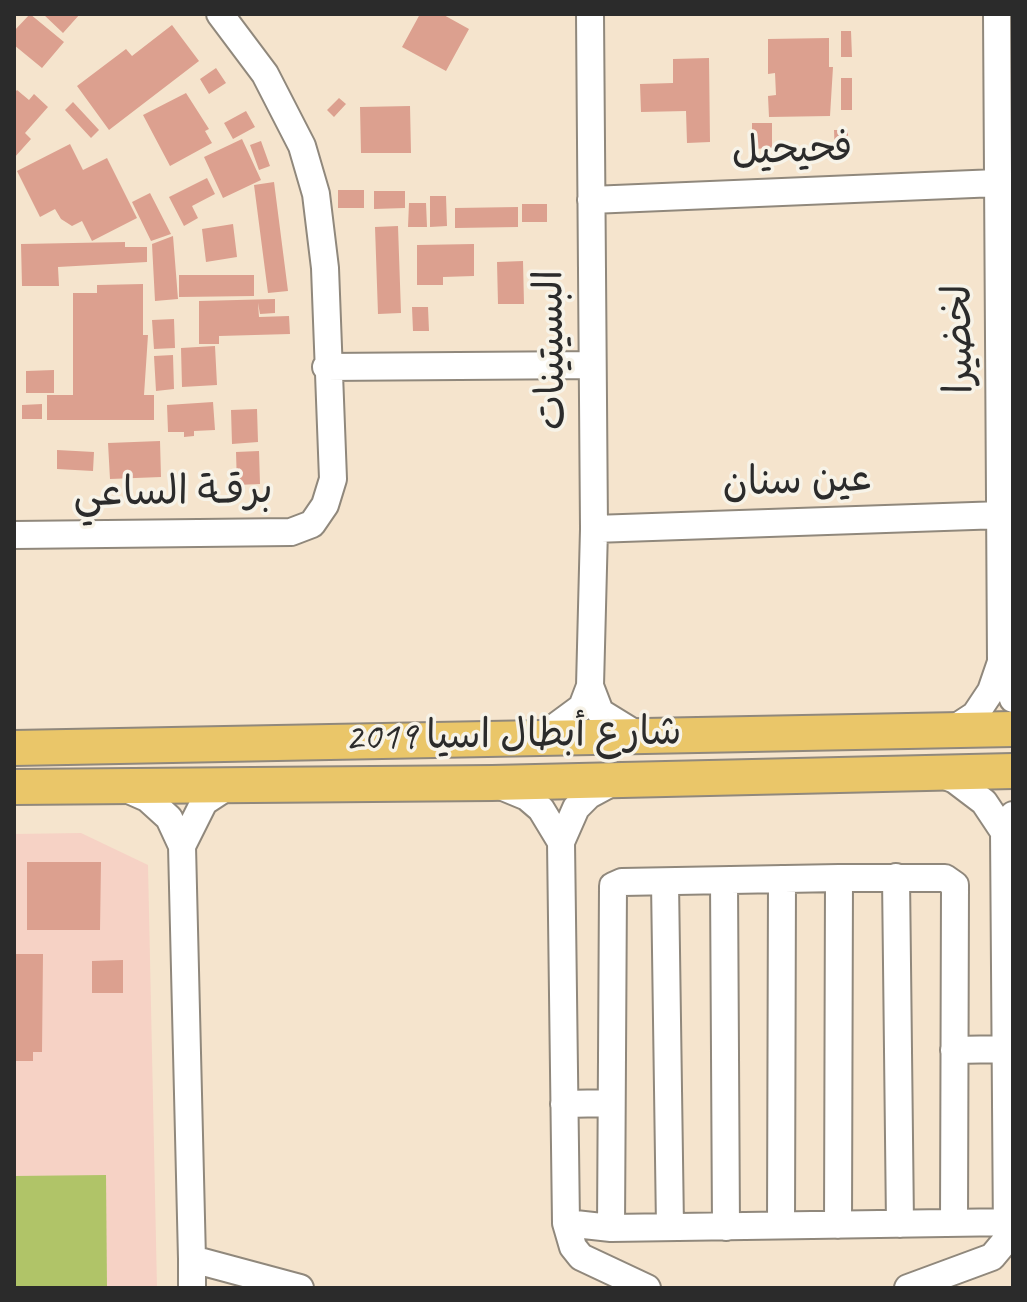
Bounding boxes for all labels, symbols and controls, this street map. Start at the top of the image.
street label: فحيحيل [731,125,853,177]
street label: البسيتينات [527,269,577,431]
street label: لخضيرا [935,284,985,394]
street label: عين سنان [722,455,872,509]
street label: برقـة الساعي [73,467,273,519]
street label: شارع أبطال اسيا 2019 [344,709,682,763]

